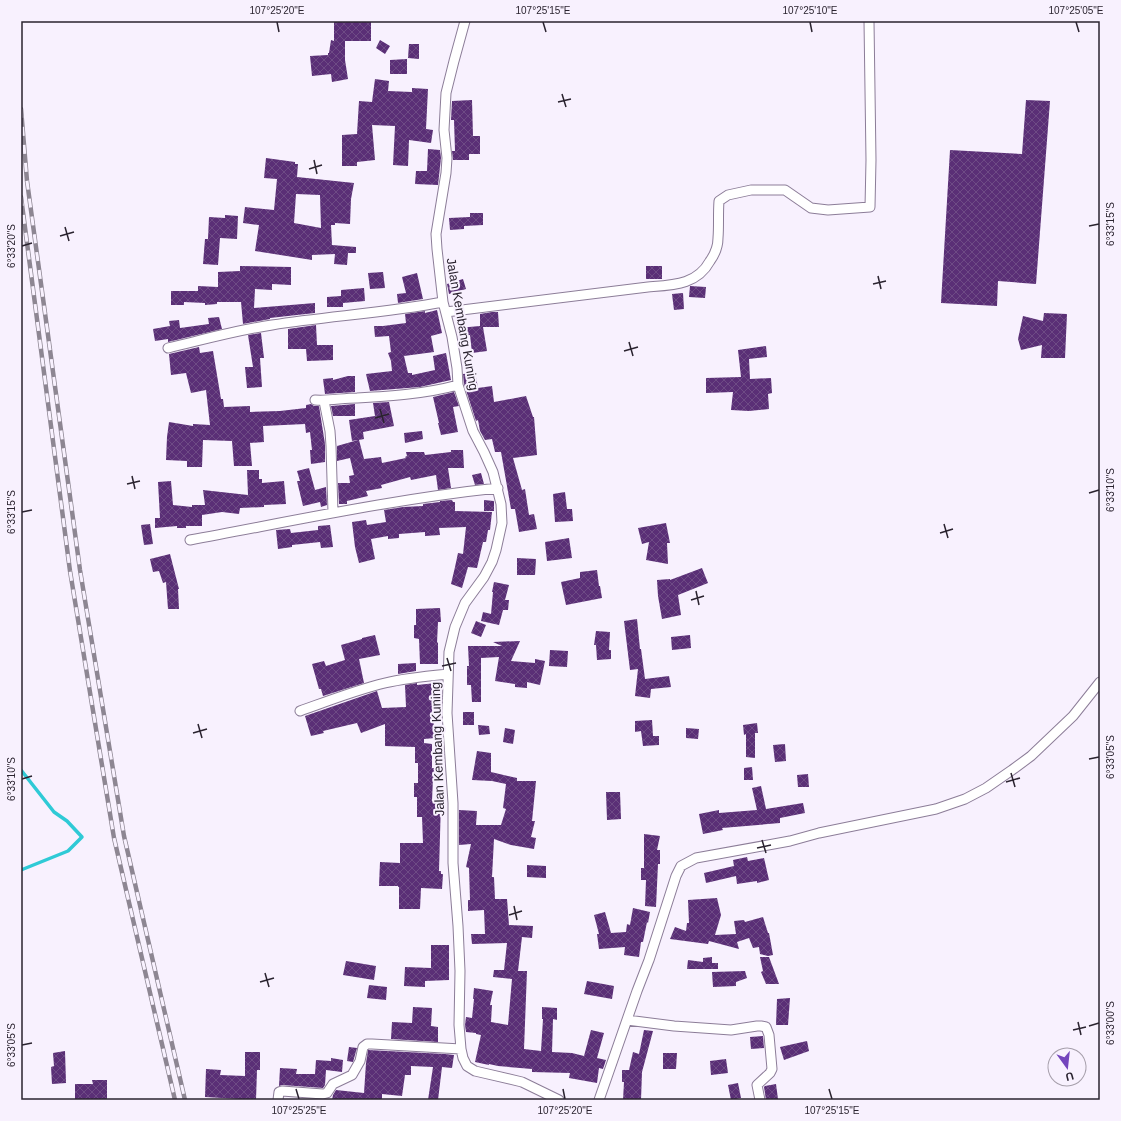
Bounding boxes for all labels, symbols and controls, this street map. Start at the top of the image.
text: 107°25'20"E [249,5,305,16]
text: 107°25'15"E [515,5,571,16]
text: 107°25'10"E [782,5,838,16]
text: 107°25'05"E [1048,5,1104,16]
text: 6°33'15"S [1105,202,1116,246]
text: 6°33'20"S [6,224,17,268]
street label: Jalan Kembang Kuning [443,257,482,392]
text: 6°33'10"S [1105,468,1116,512]
text: 6°33'15"S [6,490,17,534]
street label: Jalan Kembang Kuning [428,682,447,816]
text: 6°33'05"S [1105,735,1116,779]
text: 6°33'10"S [6,757,17,801]
text: 6°33'00"S [1105,1001,1116,1045]
text: 6°33'05"S [6,1023,17,1067]
north arrow [1047,1047,1087,1087]
text: U [1064,1070,1075,1083]
text: 107°25'25"E [271,1105,327,1116]
text: 107°25'20"E [537,1105,593,1116]
text: 107°25'15"E [804,1105,860,1116]

